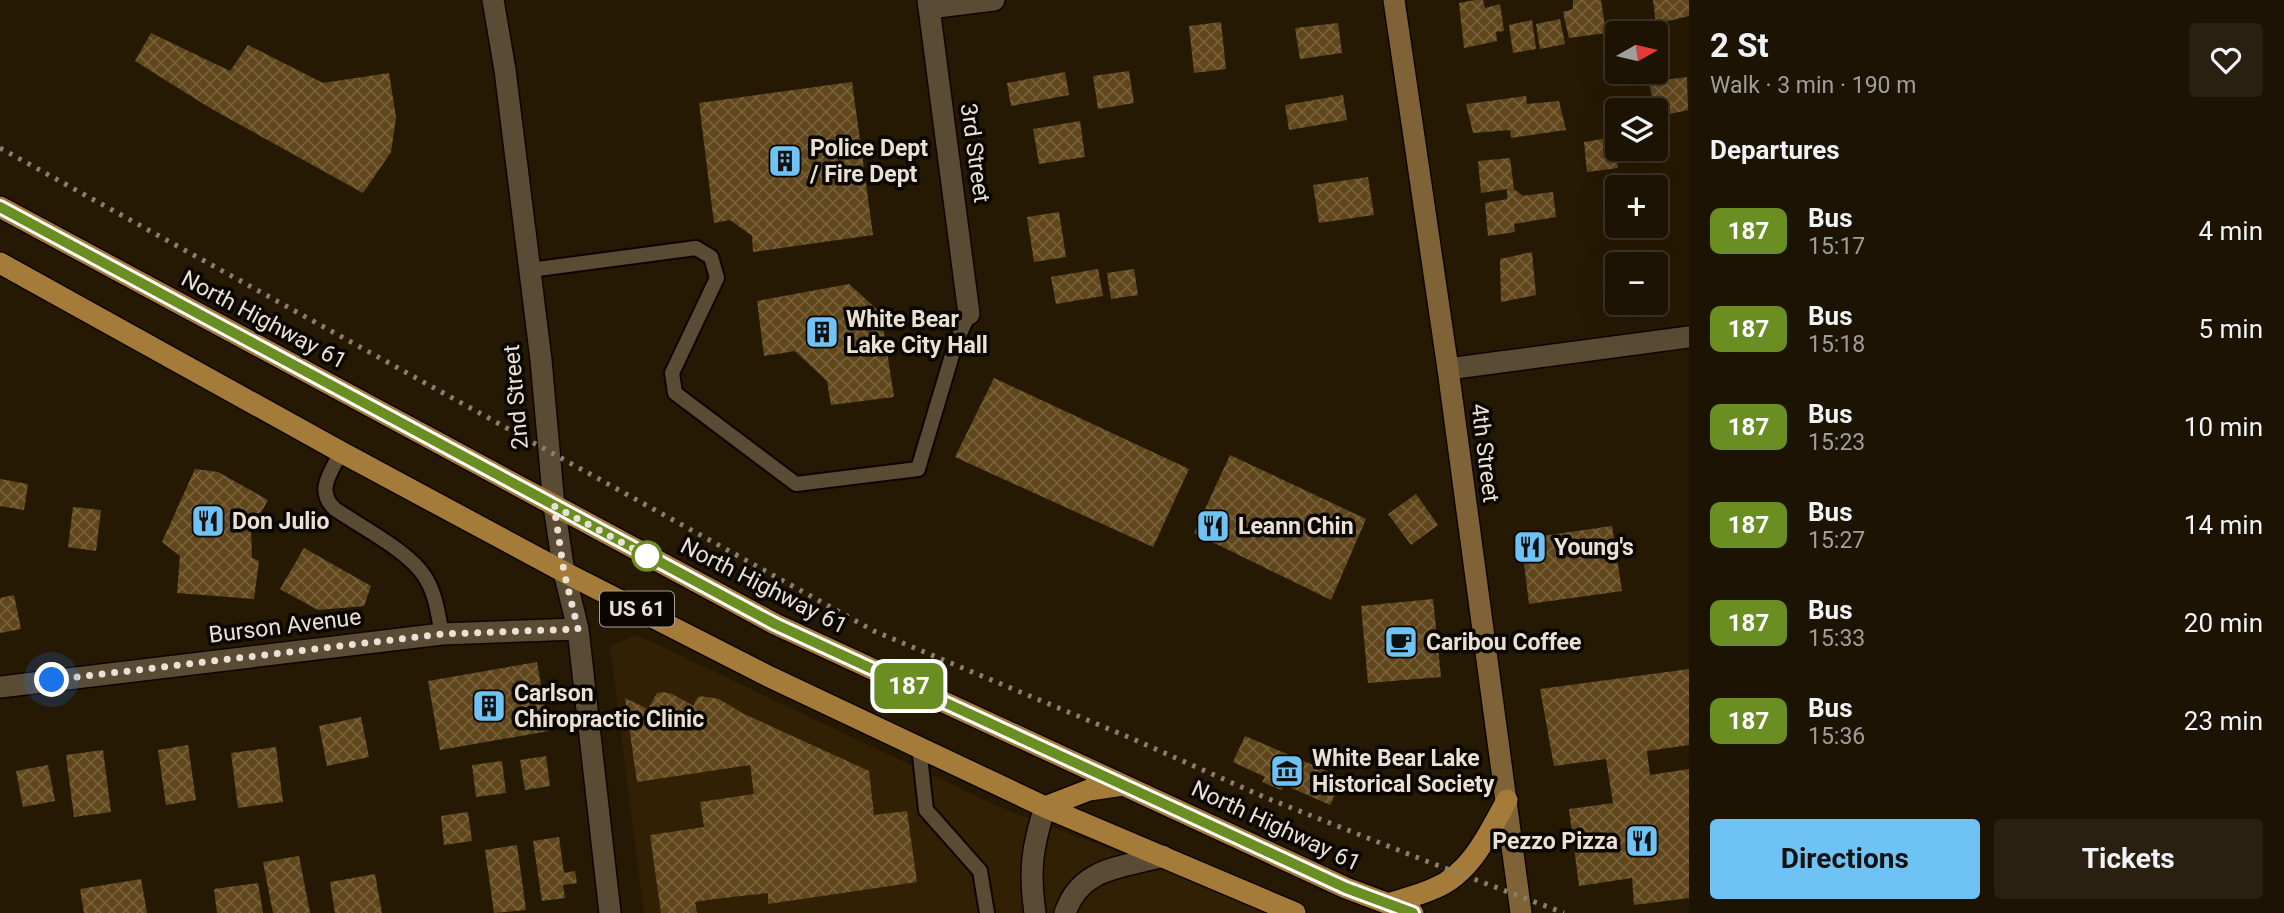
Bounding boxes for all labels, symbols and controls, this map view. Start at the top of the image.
north arrow [1605,21,1668,84]
map controls [1605,21,1668,315]
button: heart [2189,23,2263,97]
text: 2 St [1710,26,1769,65]
text: Walk · 3 min · 190 m [1710,72,1916,99]
button: layers [1605,98,1668,161]
street label: 3rd Street [955,102,995,204]
place label: Police Dept / Fire Dept [809,135,928,188]
text: Departures [1710,135,1840,165]
building icon: Police Dept / Fire Dept [766,142,804,180]
button: + [1605,175,1668,238]
text: Bus [1808,203,1853,233]
text: 4 min [2198,216,2263,246]
text: 187 [1728,217,1769,245]
text: 15:17 [1808,233,1865,260]
button: − [1605,252,1668,315]
street label: North Highway 61 [177,265,351,375]
text: Bus [1808,301,1853,331]
place label: White Bear Lake City Hall [846,306,988,359]
building icon: White Bear Lake City Hall [803,313,841,351]
text: 5 min [2198,314,2263,344]
text: 187 [1728,315,1769,343]
text: 15:18 [1808,331,1865,358]
street label: 2nd Street [498,344,534,450]
text: Bus [1808,399,1853,429]
street label: 4th Street [1466,402,1504,504]
text: 10 min [2184,412,2263,442]
text: 187 [1728,413,1769,441]
text: 15:23 [1808,429,1865,456]
text: Bus [1808,497,1853,527]
restaurant icon: Don Julio [189,502,227,540]
restaurant icon: Leann Chin [1194,507,1232,545]
place label: Don Julio [232,508,329,535]
text: 14 min [2184,510,2263,540]
text: 187 [1728,511,1769,539]
place label: Leann Chin [1238,513,1354,540]
text: 15:27 [1808,527,1865,554]
restaurant icon: Young's [1511,528,1549,566]
street label: North Highway 61 [676,532,852,640]
place label: Young's [1554,534,1634,561]
unlabelled marker [632,541,662,571]
road number: US 61 [600,592,674,626]
text: Bus [1808,595,1853,625]
street label: Burson Avenue [207,603,363,649]
text: 20 min [2184,608,2263,638]
text: 187 [1728,609,1769,637]
cafe icon: Caribou Coffee [1382,623,1420,661]
text: 15:33 [1808,625,1865,652]
place label: Caribou Coffee [1426,629,1581,656]
your location [34,662,69,697]
line badge: 187 [869,663,949,709]
text: 187 [888,672,930,700]
place label: Carlson Chiropractic Clinic [514,680,704,733]
building icon: Carlson Chiropractic Clinic [470,687,508,725]
text: Bus [1808,693,1853,723]
text: 23 min [2184,706,2263,736]
text: 187 [1728,707,1769,735]
text: 15:36 [1808,723,1865,750]
place label: White Bear Lake Historical Society [1312,745,1495,798]
museum icon: White Bear Lake Historical Society [1268,752,1306,790]
street label: North Highway 61 [1187,775,1365,877]
button: Directions [1710,819,1980,899]
button: Tickets [1994,819,2263,899]
restaurant icon: Pezzo Pizza [1623,822,1661,860]
place label: Pezzo Pizza [1492,828,1618,855]

